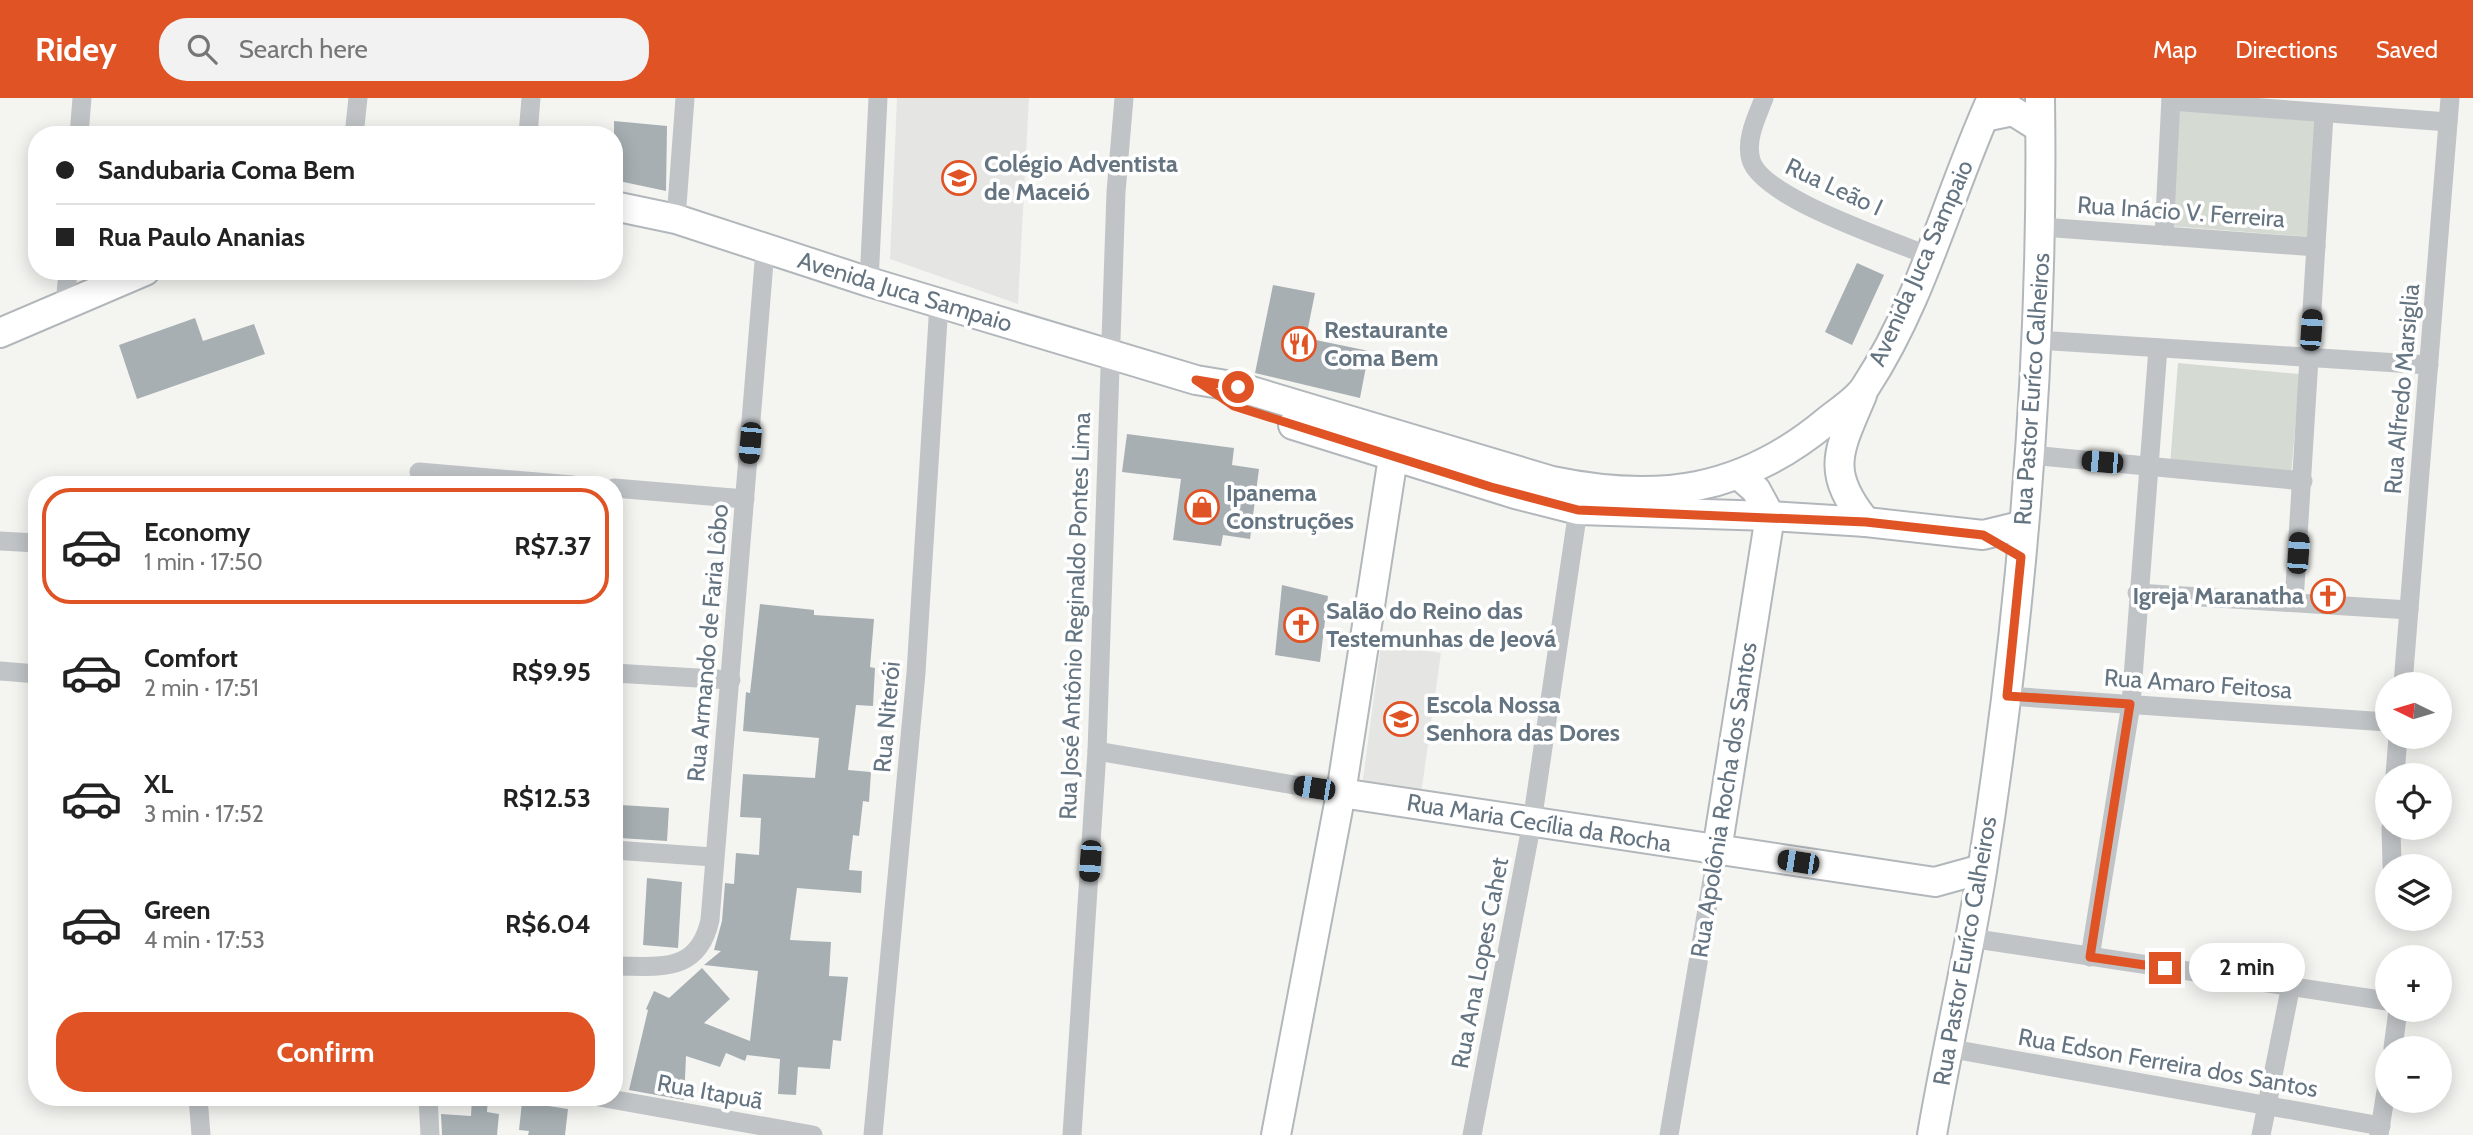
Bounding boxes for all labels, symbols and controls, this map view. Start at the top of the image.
search box [159,18,649,81]
text: Ridey [35,29,117,69]
icon: search [183,30,221,68]
text: Search here [239,33,368,65]
text: Map [2153,35,2197,64]
text: Directions [2235,35,2338,64]
text: Saved [2376,35,2438,64]
place label: Colégio Adventista de Maceió [984,149,1178,206]
street label: Rua Leão I [1781,151,1887,222]
text: Sandubaria Coma Bem [98,154,355,186]
street label: Avenida Juca Sampaio [1862,155,1979,370]
school or university icon: Colégio Adventista de Maceió [940,159,978,197]
street label: Rua Inácio V. Ferreira [2076,190,2286,233]
text: Rua Paulo Ananias [98,221,305,253]
street label: Avenida Juca Sampaio [794,245,1016,338]
street label: Rua Pastor Euríco Calheiros [2008,252,2055,526]
street label: Rua Alfredo Marsiglia [2378,282,2425,495]
car [2300,308,2323,352]
place label: Restaurante Coma Bem [1324,315,1448,372]
restaurant icon: Restaurante Coma Bem [1280,325,1318,363]
route start [1222,371,1254,403]
street label: Rua José Antônio Reginaldo Pontes Lima [1053,411,1096,820]
car [738,421,763,465]
car [2081,450,2124,474]
place label: Ipanema Construções [1226,478,1354,535]
shop icon: Ipanema Construções [1183,488,1221,526]
street label: Rua Armando de Faria Lôbo [681,503,734,783]
icon: car [60,515,123,578]
text: Economy [144,516,250,548]
text: R$7.37 [514,530,591,562]
car [2287,531,2310,575]
text: 1 min · 17:50 [144,548,263,576]
church icon: Igreja Maranatha [2309,577,2347,615]
place label: Igreja Maranatha [2132,581,2304,610]
place label: Salão do Reino das Testemunhas de Jeová [1326,596,1556,653]
church icon: Salão do Reino das Testemunhas de Jeová [1282,606,1320,644]
street label: Rua Apolônia Rocha dos Santos [1684,640,1763,960]
icon: car [60,641,123,704]
text: Comfort [144,642,238,674]
text: R$9.95 [512,656,591,688]
street label: Rua Niterói [867,660,906,774]
street label: Rua Amaro Feitosa [2103,662,2294,705]
north arrow [2375,672,2452,749]
map controls [2375,672,2452,1113]
text: 2 min · 17:51 [144,674,259,702]
place label: Escola Nossa Senhora das Dores [1426,690,1620,747]
school or university icon: Escola Nossa Senhora das Dores [1382,700,1420,738]
button: locate [2375,763,2452,840]
icon: car [60,767,123,830]
text: XL [144,768,173,800]
car [1292,774,1337,802]
text: R$12.53 [503,782,591,814]
street label: Rua Maria Cecília da Rocha [1405,787,1674,858]
text: 3 min · 17:52 [144,800,264,828]
street label: Rua Pastor Euríco Calheiros [1927,814,2002,1088]
car [1079,839,1102,883]
car [1776,848,1821,876]
button: layers [2375,854,2452,931]
street label: Rua Ana Lopes Cahet [1445,855,1514,1071]
icon: car [60,893,123,956]
text: Green [144,894,211,926]
text: R$6.04 [505,908,591,940]
text: 4 min · 17:53 [144,926,265,954]
callout: 2 min [2190,944,2305,992]
button: + [2375,945,2452,1022]
route end [2149,952,2181,984]
text: 2 min [2219,953,2275,981]
button: Confirm [56,1012,595,1092]
street label: Rua Edson Ferreira dos Santos [2016,1022,2320,1103]
button: − [2375,1036,2452,1113]
street label: Rua Itapuã [655,1068,766,1115]

